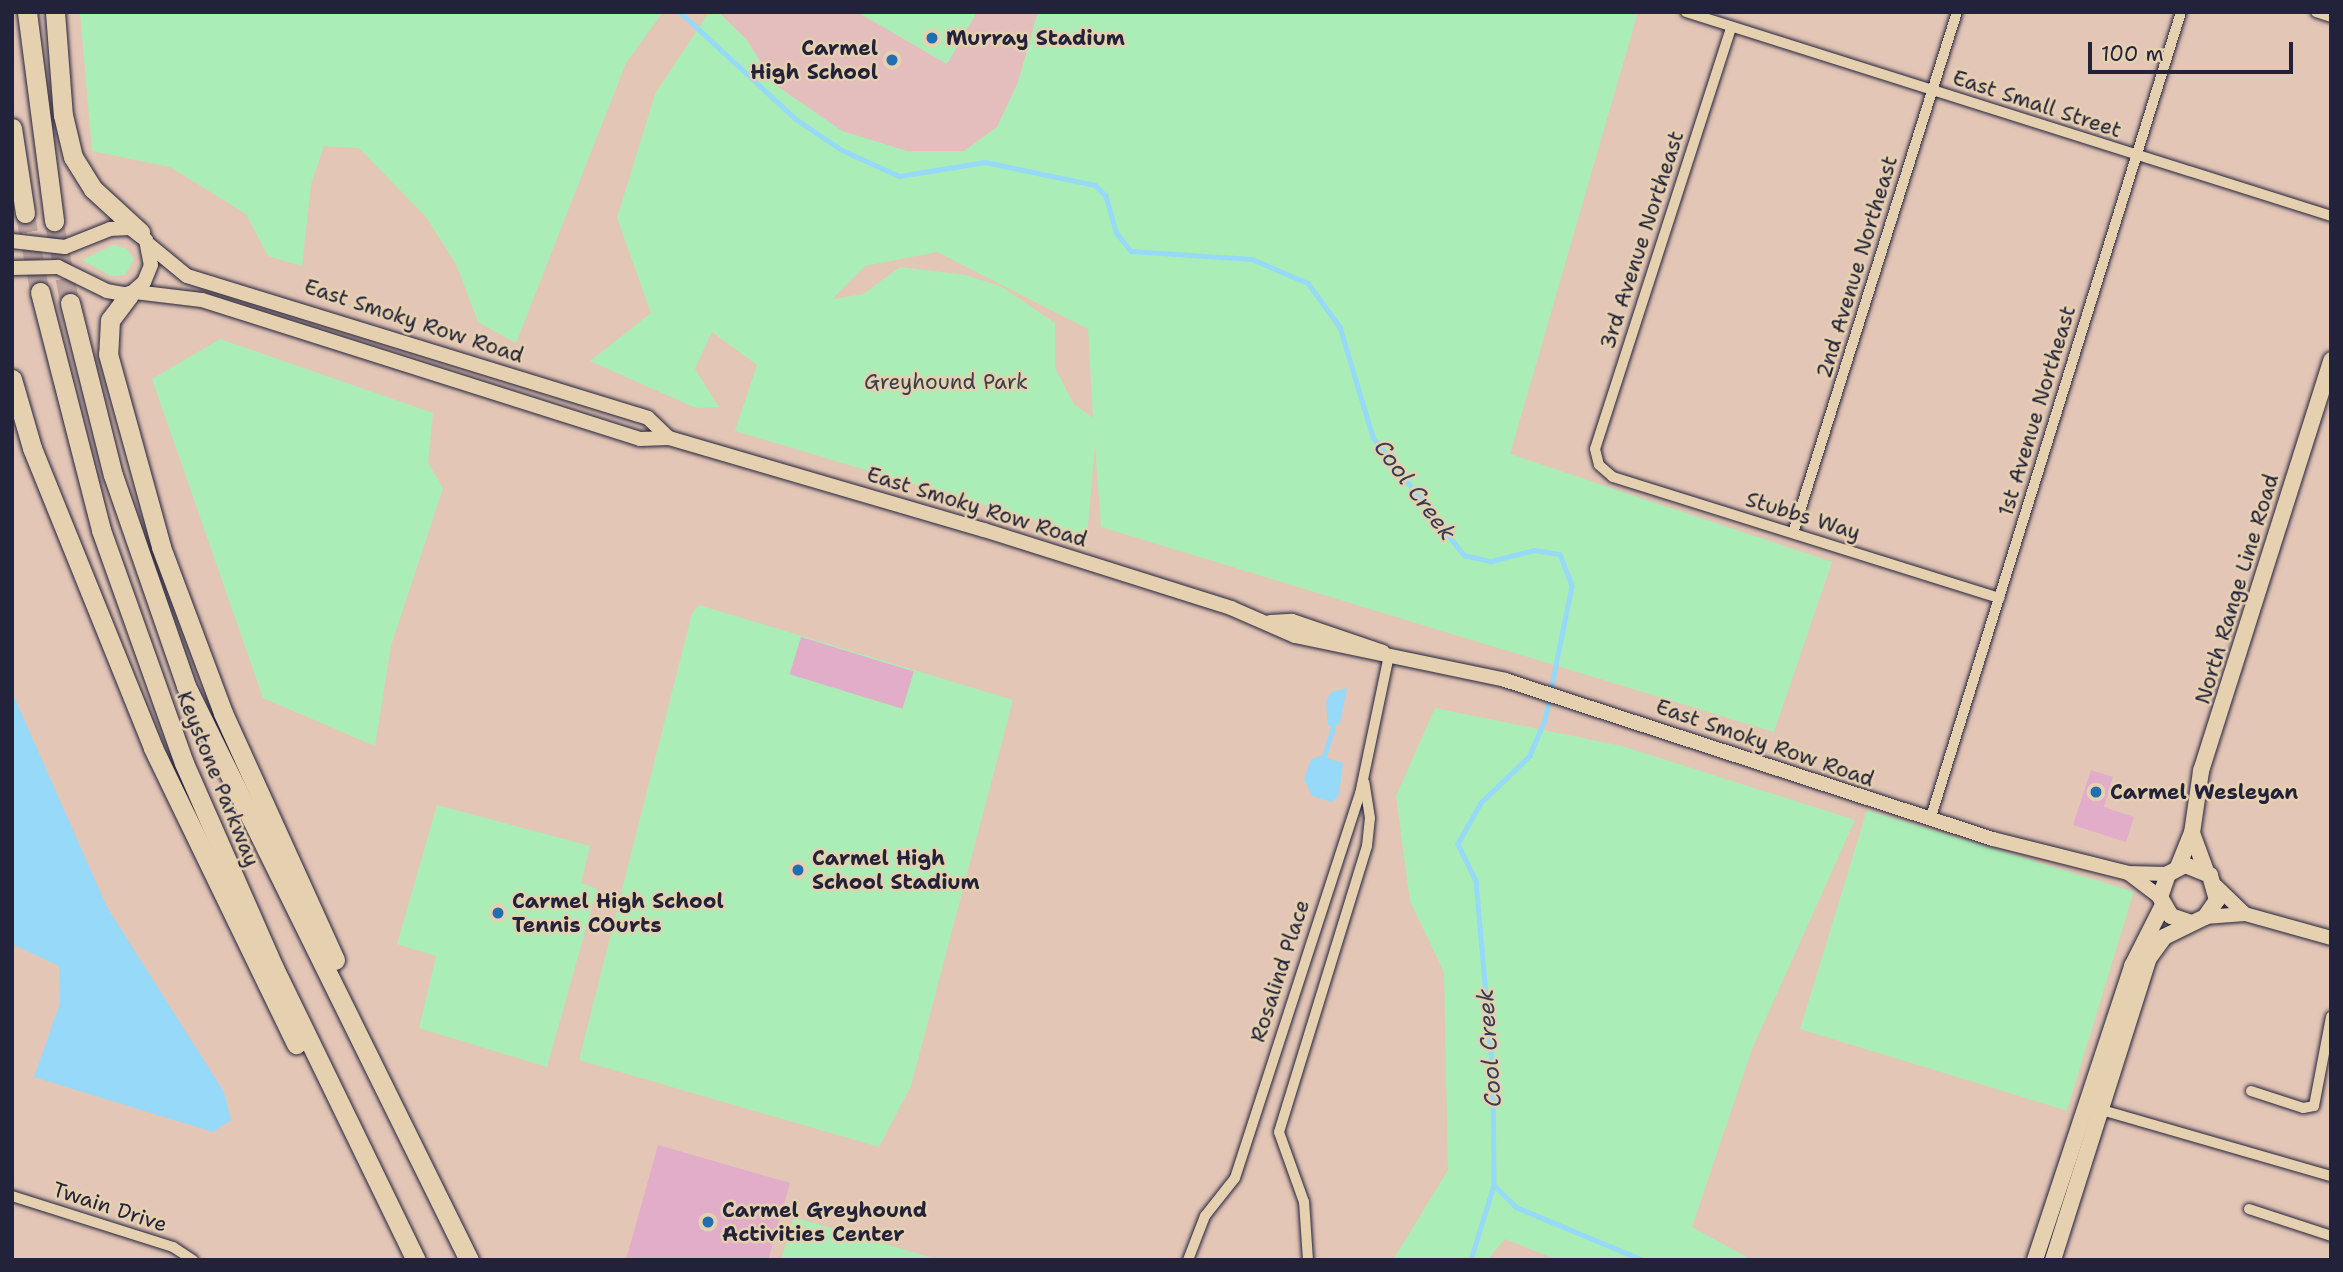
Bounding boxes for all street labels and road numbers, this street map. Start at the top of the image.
street label: East Small Street [1949,65,2125,143]
street label: 3rd Avenue Northeast [1595,128,1689,352]
street label: 2nd Avenue Northeast [1811,153,1903,381]
street label: East Smoky Row Road [301,274,527,368]
street label: 1st Avenue Northeast [1993,303,2081,519]
street label: East Smoky Row Road [864,461,1090,553]
street label: North Range Line Road [2190,471,2284,707]
street label: Stubbs Way [1743,487,1863,545]
street label: Keystone Parkway [171,688,265,870]
street label: East Smoky Row Road [1653,694,1877,792]
street label: Rosalind Place [1245,897,1315,1045]
street label: Twain Drive [50,1177,170,1237]

